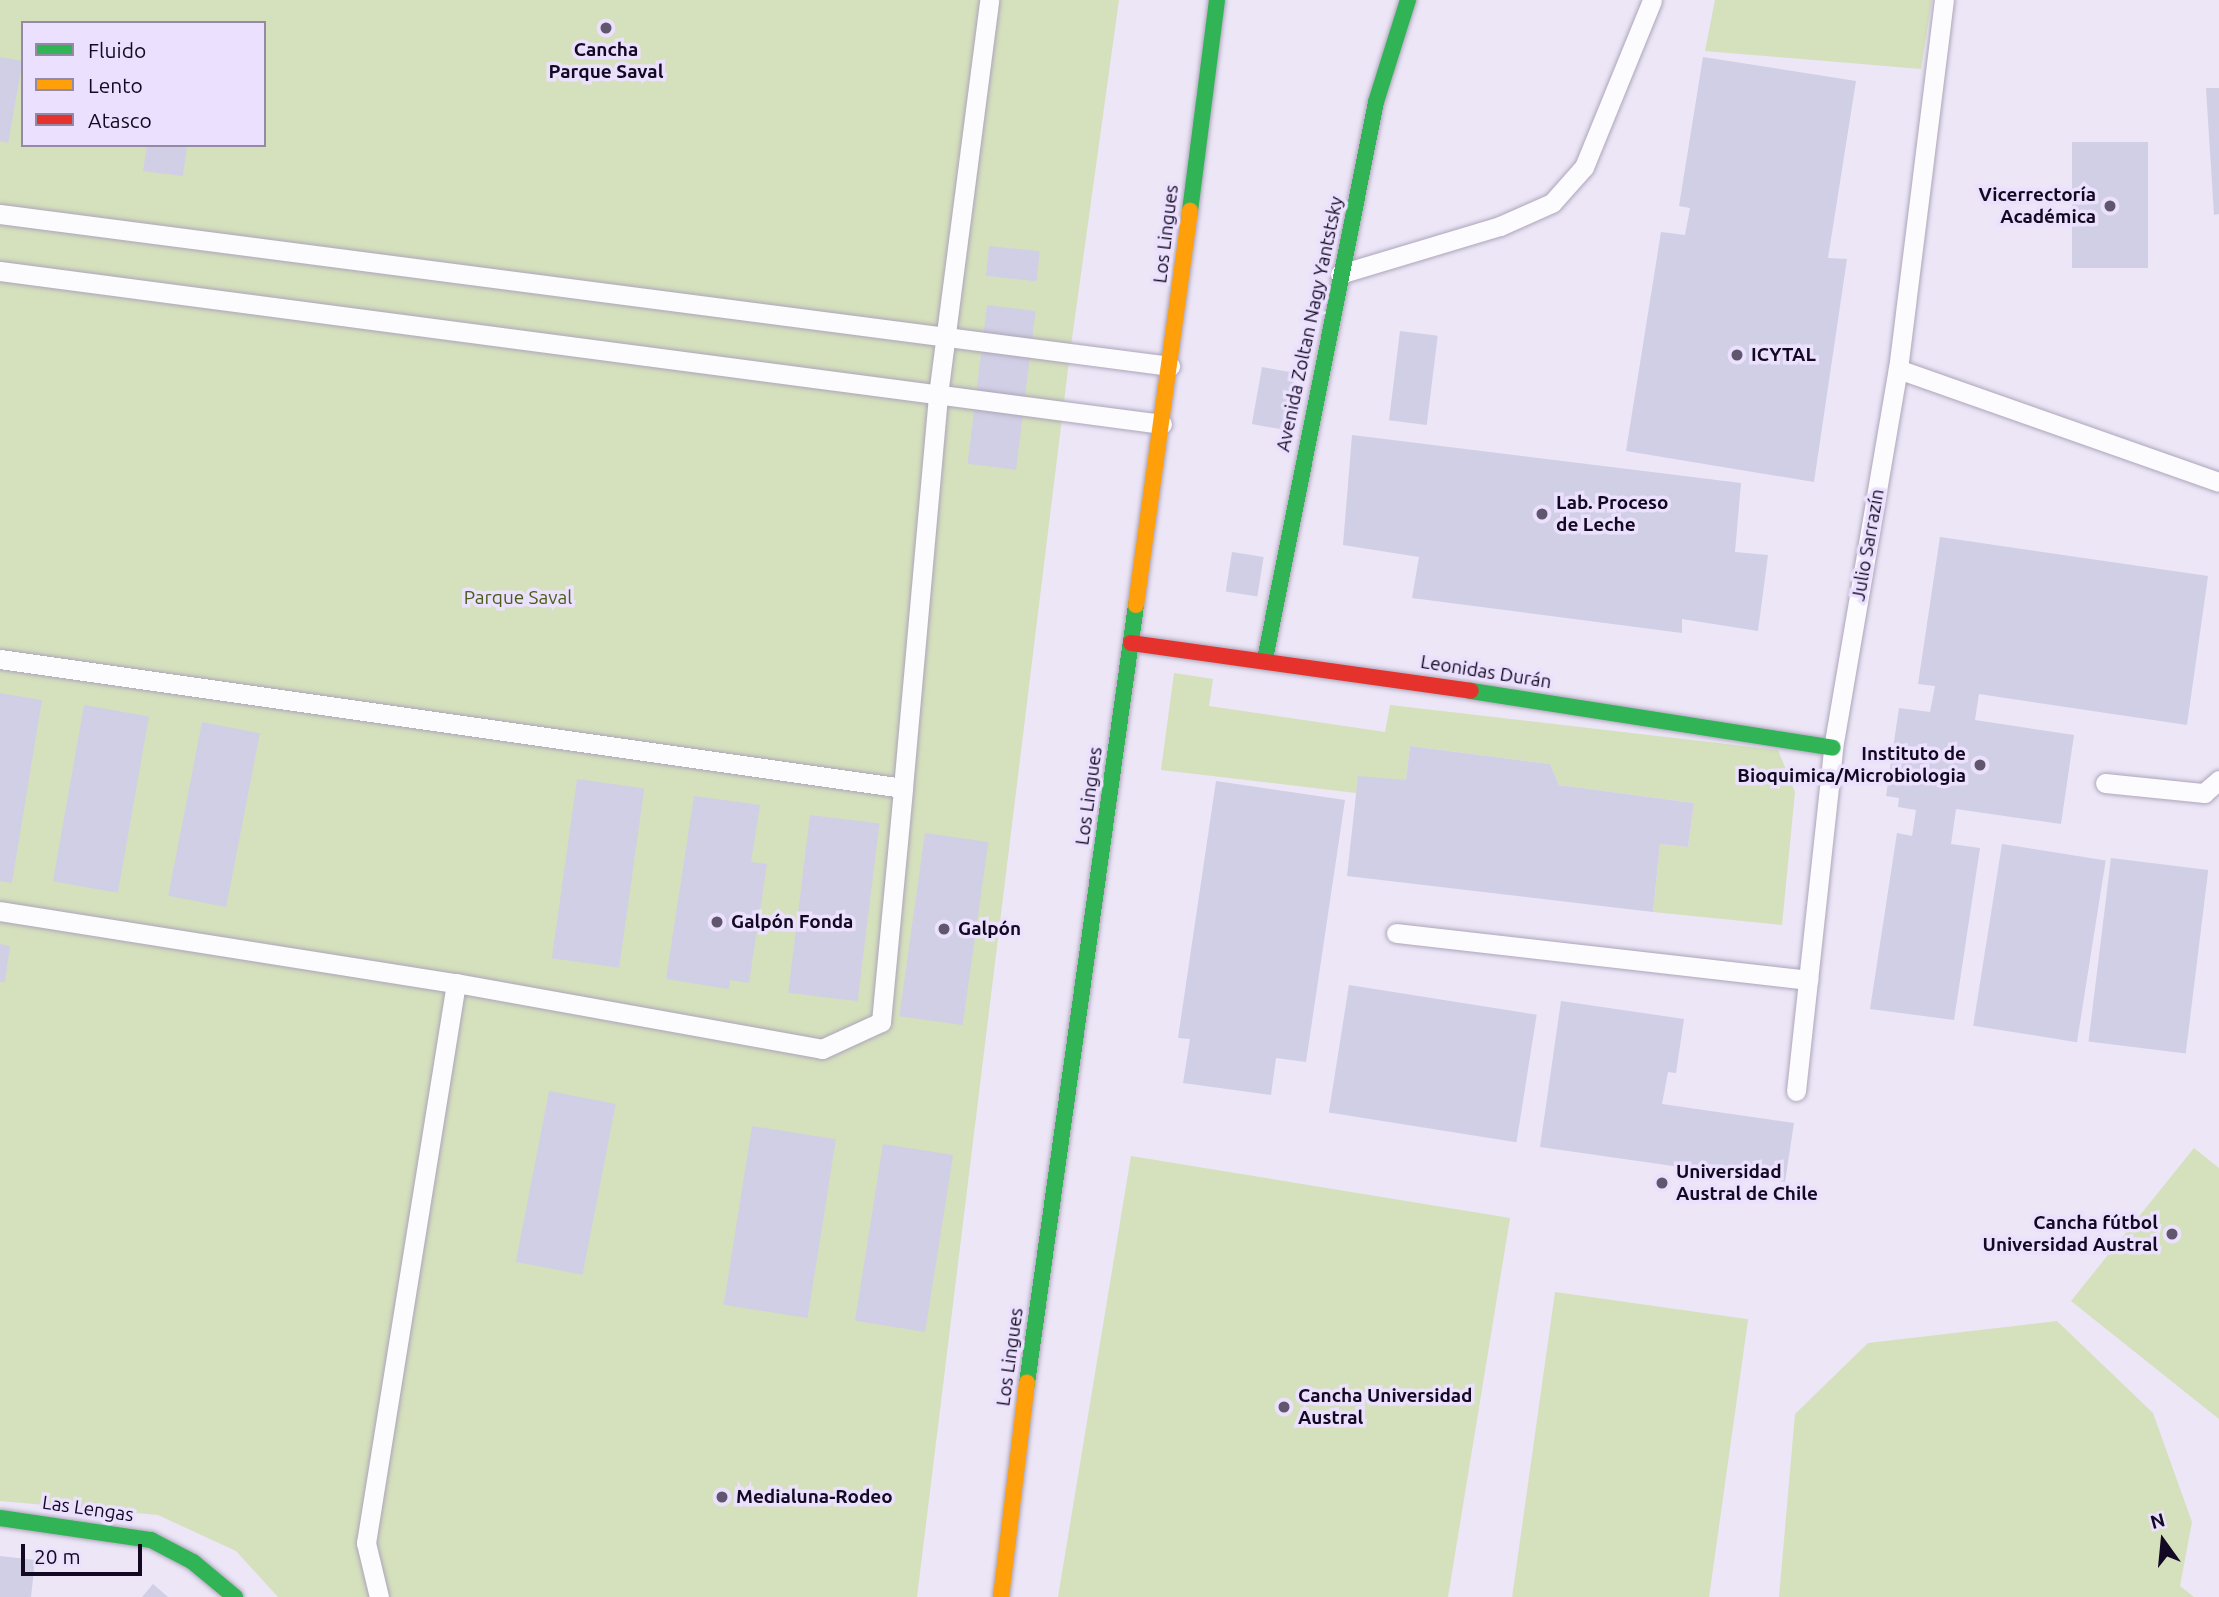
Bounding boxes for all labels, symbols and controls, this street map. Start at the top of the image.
marker: Cancha Parque Saval [598,20,614,36]
legend [21,21,266,147]
text: Fluido [88,38,146,62]
place label: Cancha Parque Saval [549,39,663,83]
text: Lento [88,73,143,97]
text: Atasco [88,108,152,132]
street label: Los Lingues [1149,183,1183,285]
place label: Vicerrectoría Académica [1978,184,2096,228]
street label: Avenida Zoltan Nagy Yantstsky [1272,194,1348,454]
marker: Vicerrectoría Académica [2102,198,2118,214]
place label: ICYTAL [1751,344,1816,366]
marker: ICYTAL [1729,347,1745,363]
street label: Julio Sarrazín [1847,487,1889,603]
place label: Lab. Proceso de Leche [1556,492,1668,536]
marker: Lab. Proceso de Leche [1534,506,1550,522]
park label: Parque Saval [464,587,572,609]
street label: Leonidas Durán [1419,650,1553,694]
place label: Instituto de Bioquimica/Microbiologia [1737,743,1966,787]
street label: Los Lingues [1071,745,1107,847]
marker: Instituto de Bioquimica/Microbiologia [1972,757,1988,773]
place label: Galpón Fonda [731,911,853,933]
marker: Galpón Fonda [709,914,725,930]
place label: Galpón [958,918,1021,940]
marker: Galpón [936,921,952,937]
place label: Universidad Austral de Chile [1676,1161,1818,1205]
marker: Universidad Austral de Chile [1654,1175,1670,1191]
place label: Cancha fútbol Universidad Austral [1983,1212,2158,1256]
marker: Cancha fútbol Universidad Austral [2164,1226,2180,1242]
street label: Los Lingues [992,1306,1028,1408]
place label: Cancha Universidad Austral [1298,1385,1473,1429]
marker: Cancha Universidad Austral [1276,1399,1292,1415]
place label: Medialuna-Rodeo [736,1486,893,1508]
marker: Medialuna-Rodeo [714,1489,730,1505]
street label: Las Lengas [41,1491,135,1527]
north arrow [2128,1506,2198,1576]
text: N [2148,1508,2167,1533]
scale bar [24,1530,145,1574]
text: 20 m [34,1544,81,1568]

